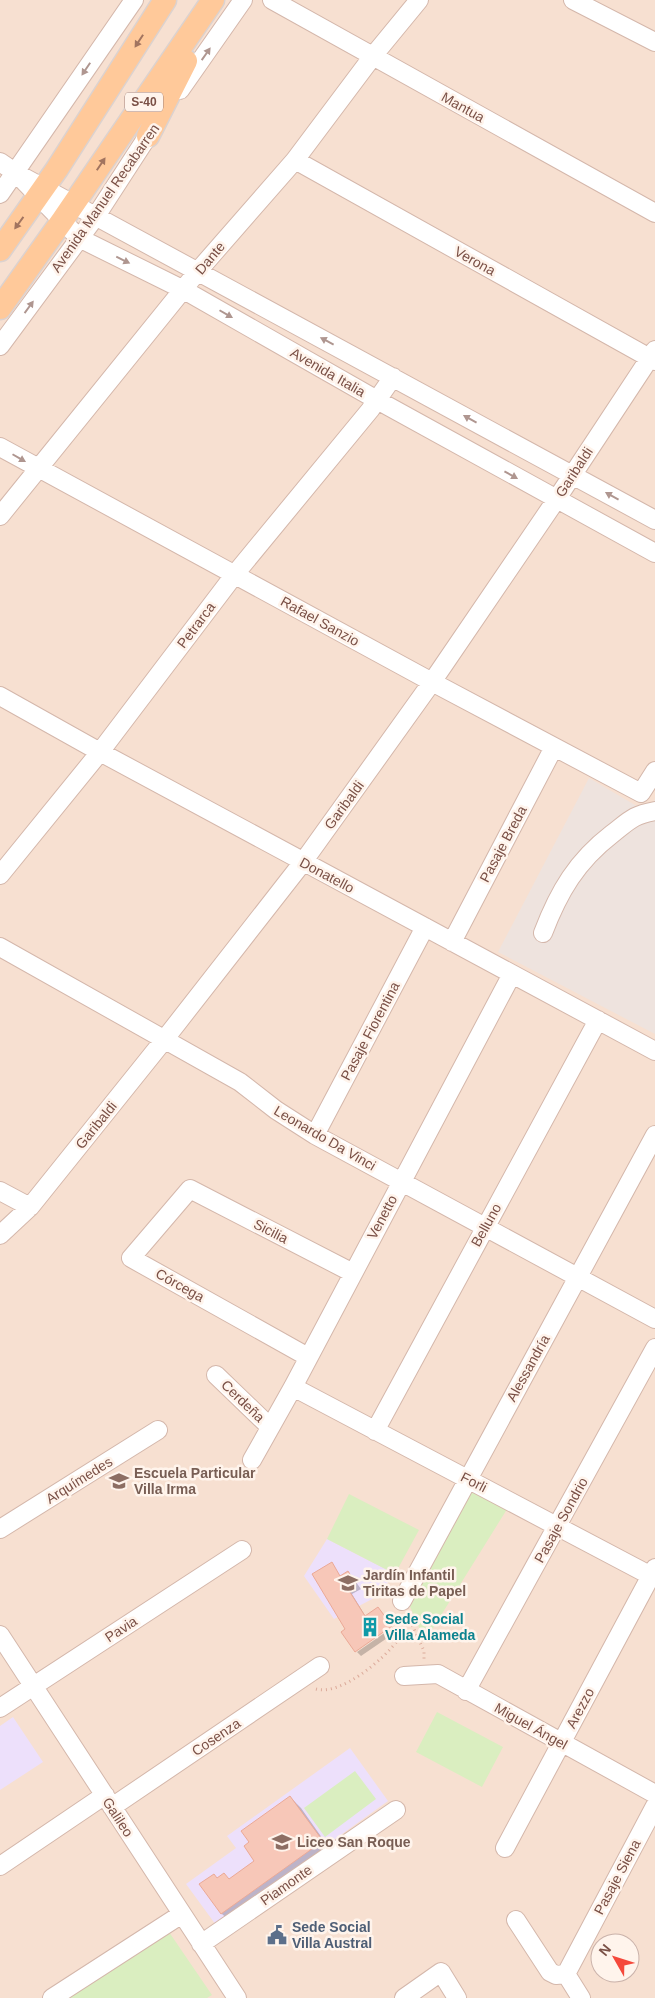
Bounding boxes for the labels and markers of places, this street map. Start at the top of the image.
place label: Escuela Particular Villa Irma [134,1465,256,1497]
school or university icon: Escuela Particular Villa Irma [108,1470,130,1492]
place label: Jardín Infantil Tiritas de Papel [363,1567,466,1599]
school or university icon: Jardín Infantil Tiritas de Papel [337,1572,359,1594]
place label: Sede Social Villa Alameda [385,1611,475,1643]
building icon: Sede Social Villa Alameda [359,1616,381,1638]
school or university icon: Liceo San Roque [271,1831,293,1853]
place label: Liceo San Roque [297,1834,411,1850]
place label: Sede Social Villa Austral [292,1919,372,1951]
public building icon: Sede Social Villa Austral [266,1924,288,1946]

